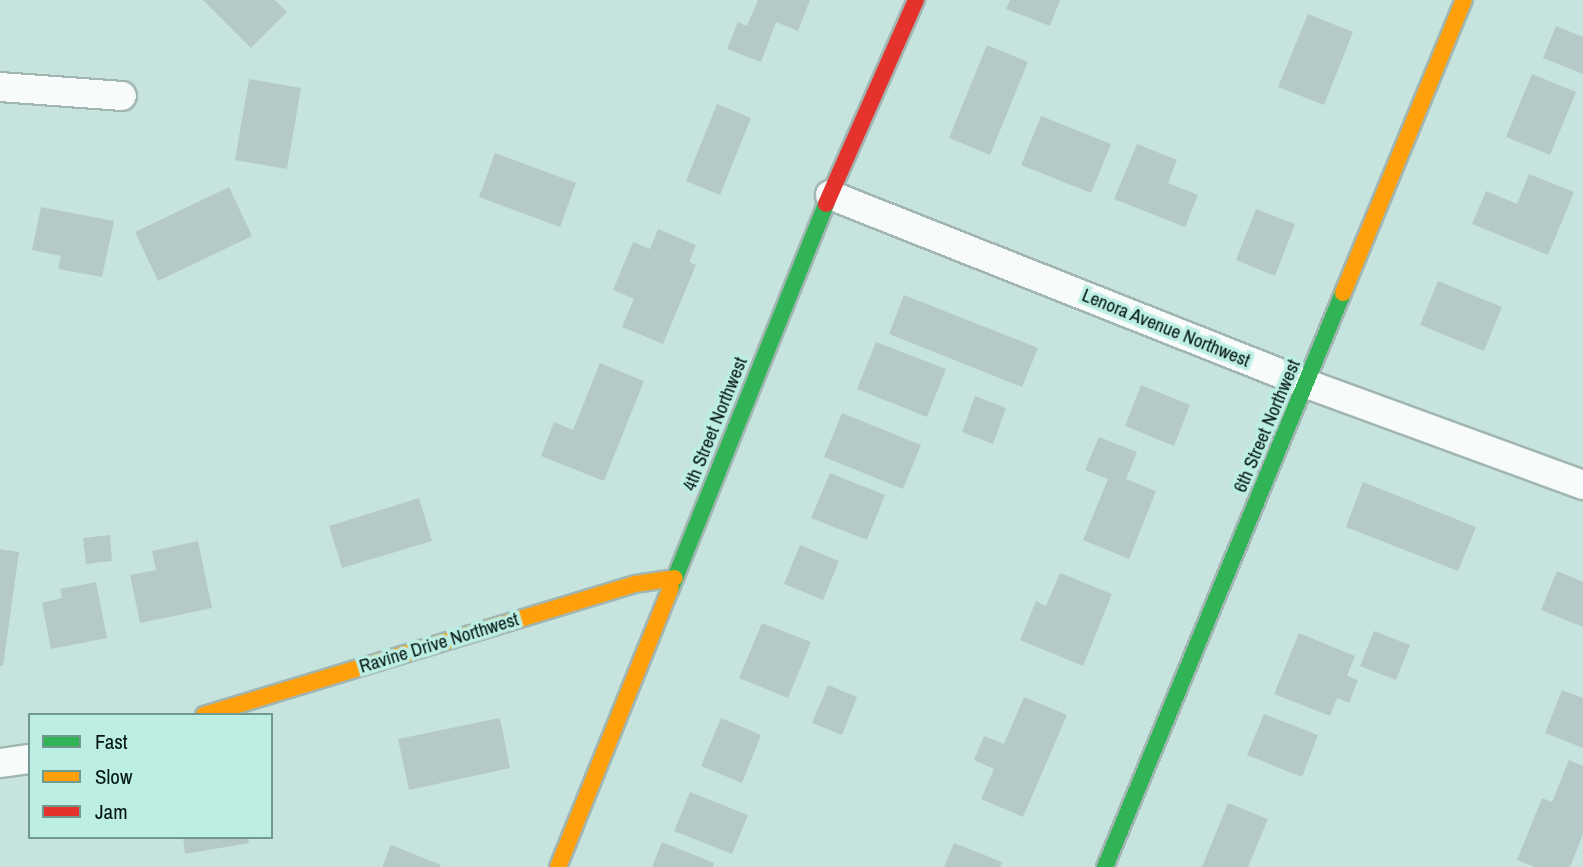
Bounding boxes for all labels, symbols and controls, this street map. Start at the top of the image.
street label: Lenora Avenue Northwest [1078,284,1254,372]
street label: 4th Street Northwest [678,354,752,494]
street label: 6th Street Northwest [1229,356,1305,496]
street label: Ravine Drive Northwest [357,608,521,678]
legend [28,713,273,839]
text: Fast [95,727,128,756]
text: Slow [95,762,132,791]
text: Jam [95,797,128,826]

